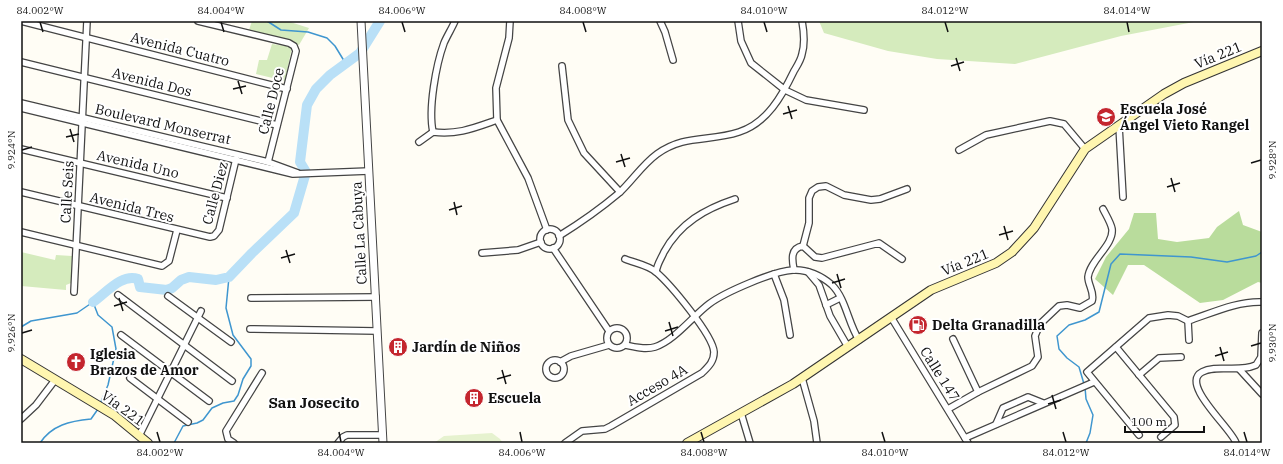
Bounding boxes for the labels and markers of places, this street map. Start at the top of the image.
place label: Escuela José Ángel Vieto Rangel [1120,100,1250,134]
school or university icon: Escuela José Ángel Vieto Rangel [1095,106,1117,128]
fuel station icon: Delta Granadilla [907,314,929,336]
place label: Delta Granadilla [932,316,1045,334]
building icon: Jardín de Niños [387,336,409,358]
place label: Jardín de Niños [412,338,520,356]
place label: Iglesia Brazos de Amor [90,345,199,379]
church icon: Iglesia Brazos de Amor [65,351,87,373]
building icon: Escuela [463,387,485,409]
place label: Escuela [488,389,541,407]

